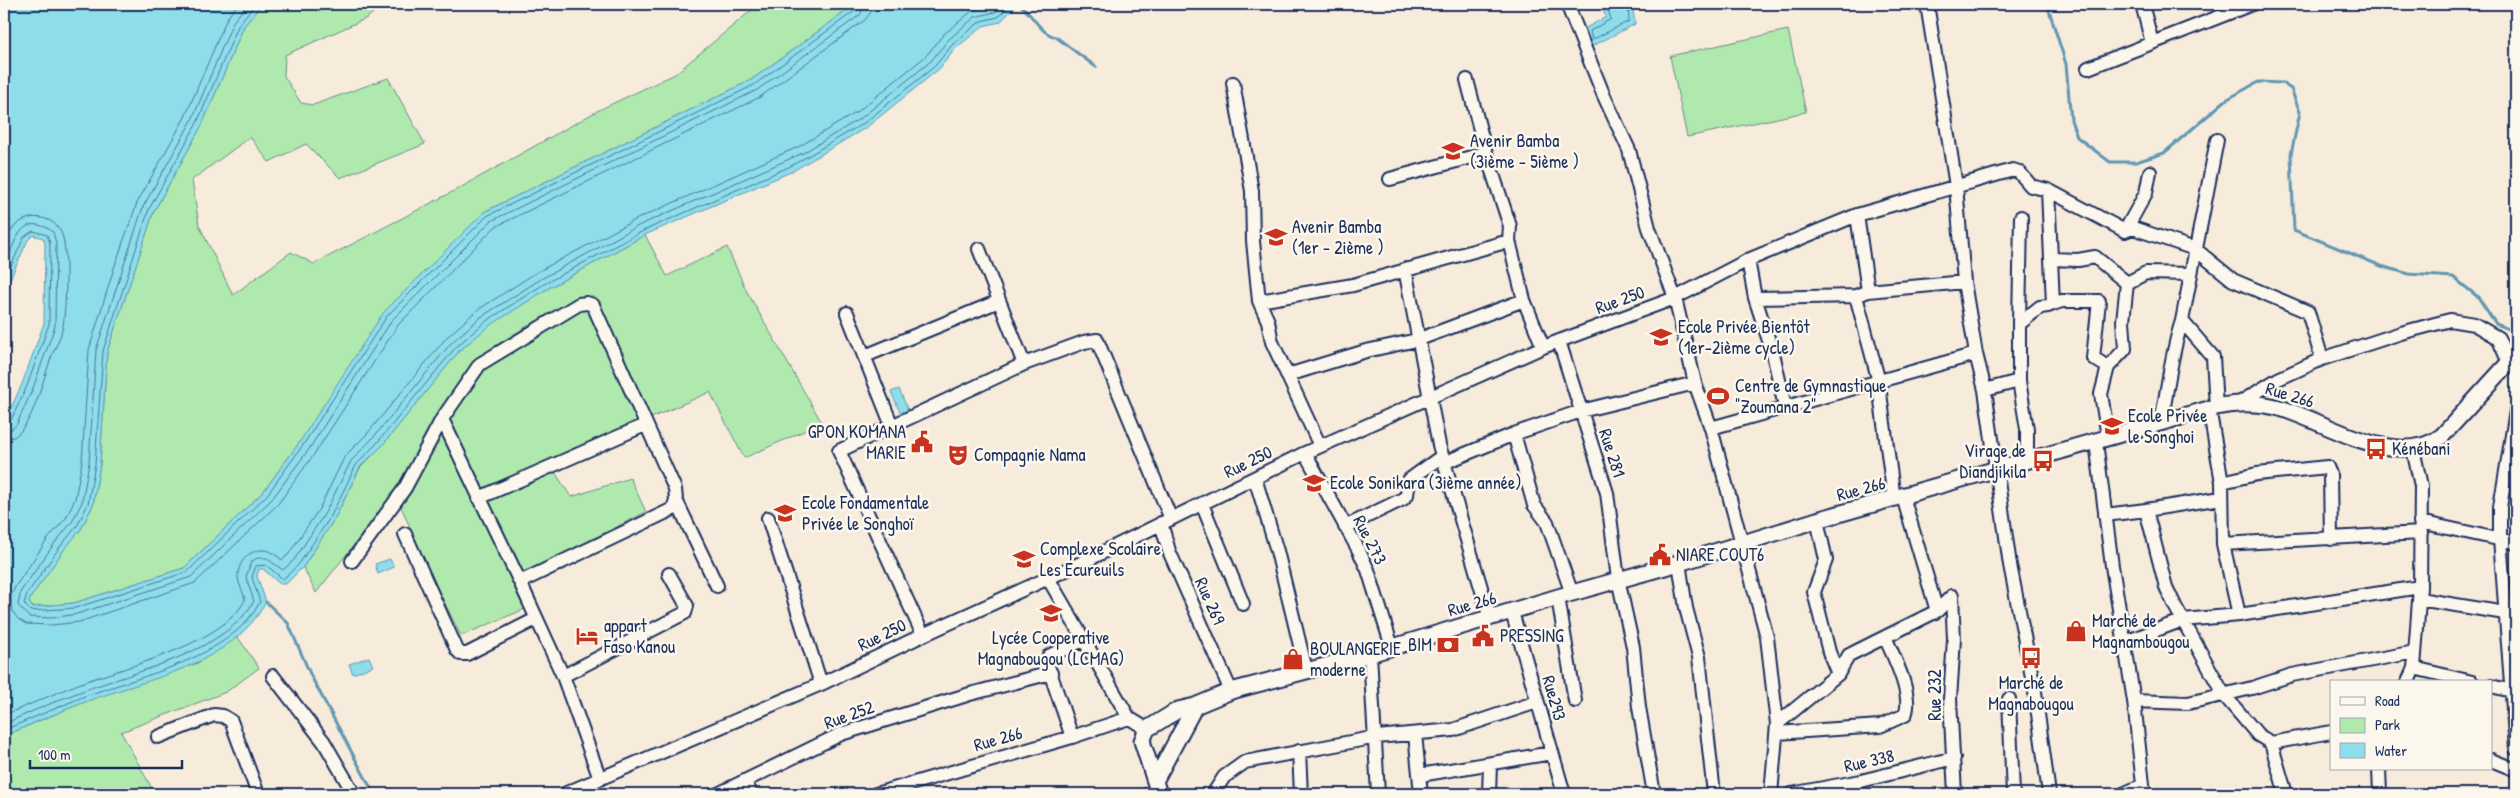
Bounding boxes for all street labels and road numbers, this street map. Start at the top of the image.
street label: Rue 250 [1592,279,1648,320]
street label: Rue 266 [2263,375,2317,414]
street label: Rue 281 [1593,425,1632,480]
street label: Rue 250 [1219,439,1276,484]
street label: Rue 266 [1834,470,1888,507]
street label: Rue 273 [1347,511,1393,569]
street label: Rue 269 [1189,573,1232,629]
street label: Rue 266 [1445,585,1499,622]
street label: Rue 250 [853,612,910,657]
street label: Rue 232 [1922,669,1947,721]
street label: Rue293 [1536,672,1573,723]
street label: Rue 252 [821,694,878,735]
street label: Rue 266 [971,720,1025,757]
street label: Rue 338 [1841,743,1897,778]

